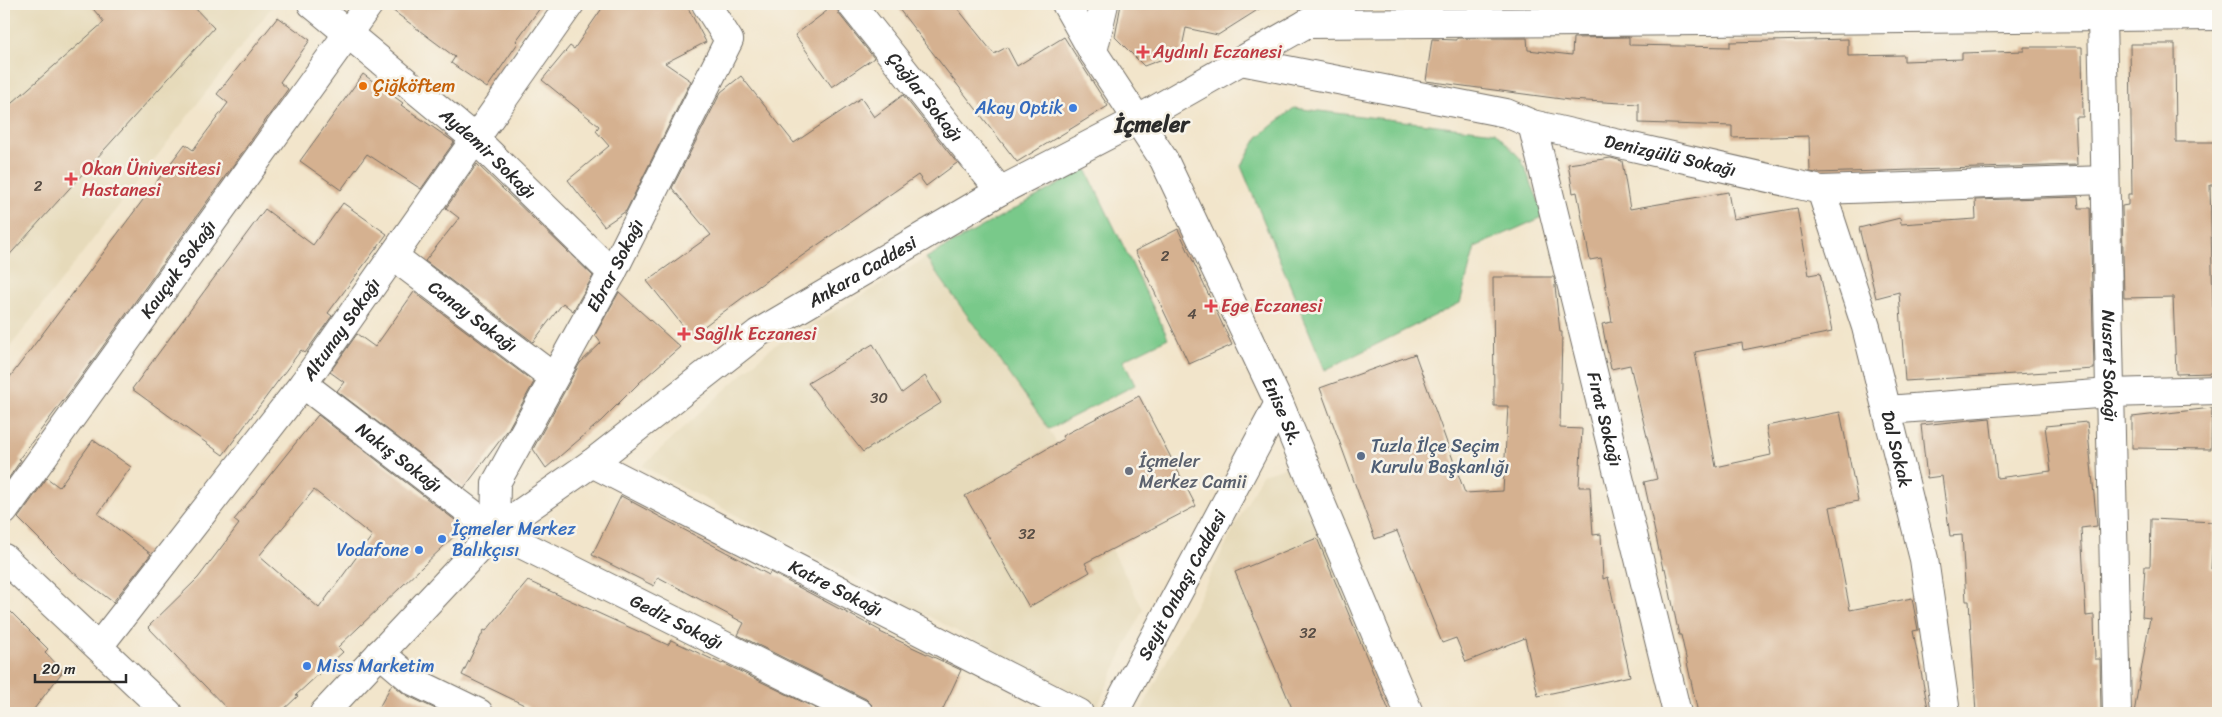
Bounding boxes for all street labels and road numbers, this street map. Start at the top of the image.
street label: Çağlar Sokağı [879,45,972,150]
street label: Aydemir Sokağı [431,99,544,207]
street label: Denizgülü Sokağı [1601,125,1739,186]
street label: Kauçuk Sokağı [131,213,225,325]
street label: Ebrar Sokağı [577,213,653,318]
street label: Ankara Caddesi [801,227,924,317]
street label: Altunay Sokağı [293,271,389,388]
street label: Canay Sokağı [421,272,525,361]
street label: Nusret Sokağı [2092,310,2127,422]
street label: Fırat Sokağı [1578,368,1632,470]
street label: Enise Sk. [1253,371,1311,451]
street label: Dal Sokak [1871,407,1922,491]
street label: Nakış Sokağı [349,414,449,501]
street label: Seyit Onbaşı Caddesi [1129,503,1236,666]
street label: Katre Sokağı [783,551,889,626]
street label: Gediz Sokağı [624,585,729,659]

